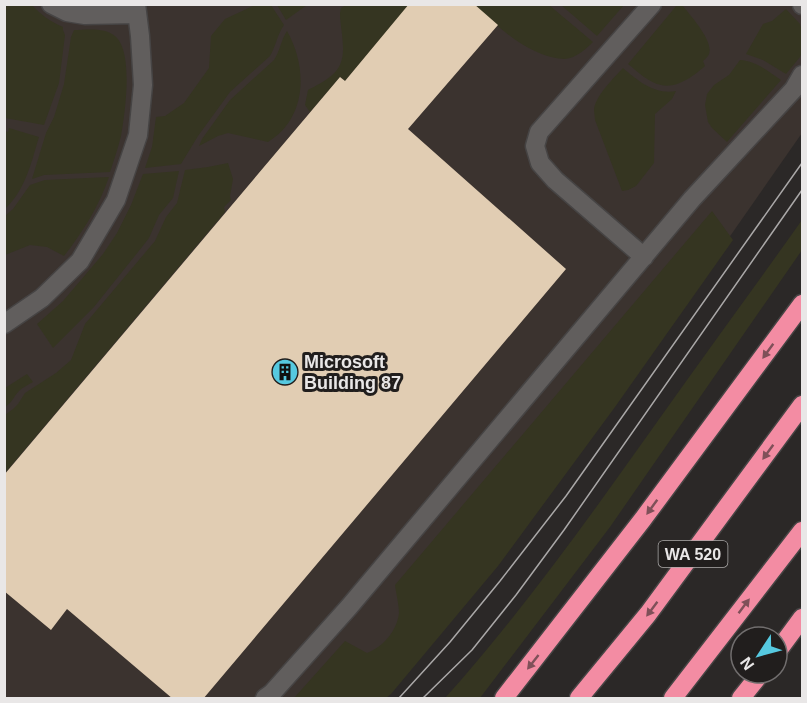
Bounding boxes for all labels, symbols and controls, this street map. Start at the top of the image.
one-way arrow [762,343,774,358]
place label: Microsoft Building 87 [304,352,401,393]
building icon: Microsoft Building 87 [270,357,300,387]
one-way arrow [762,444,774,460]
one-way arrow [646,500,658,515]
road number: WA 520 [658,541,728,567]
one-way arrow [738,599,750,614]
one-way arrow [646,601,658,617]
north arrow [729,625,789,685]
one-way arrow [526,654,539,670]
text: N [737,654,758,673]

